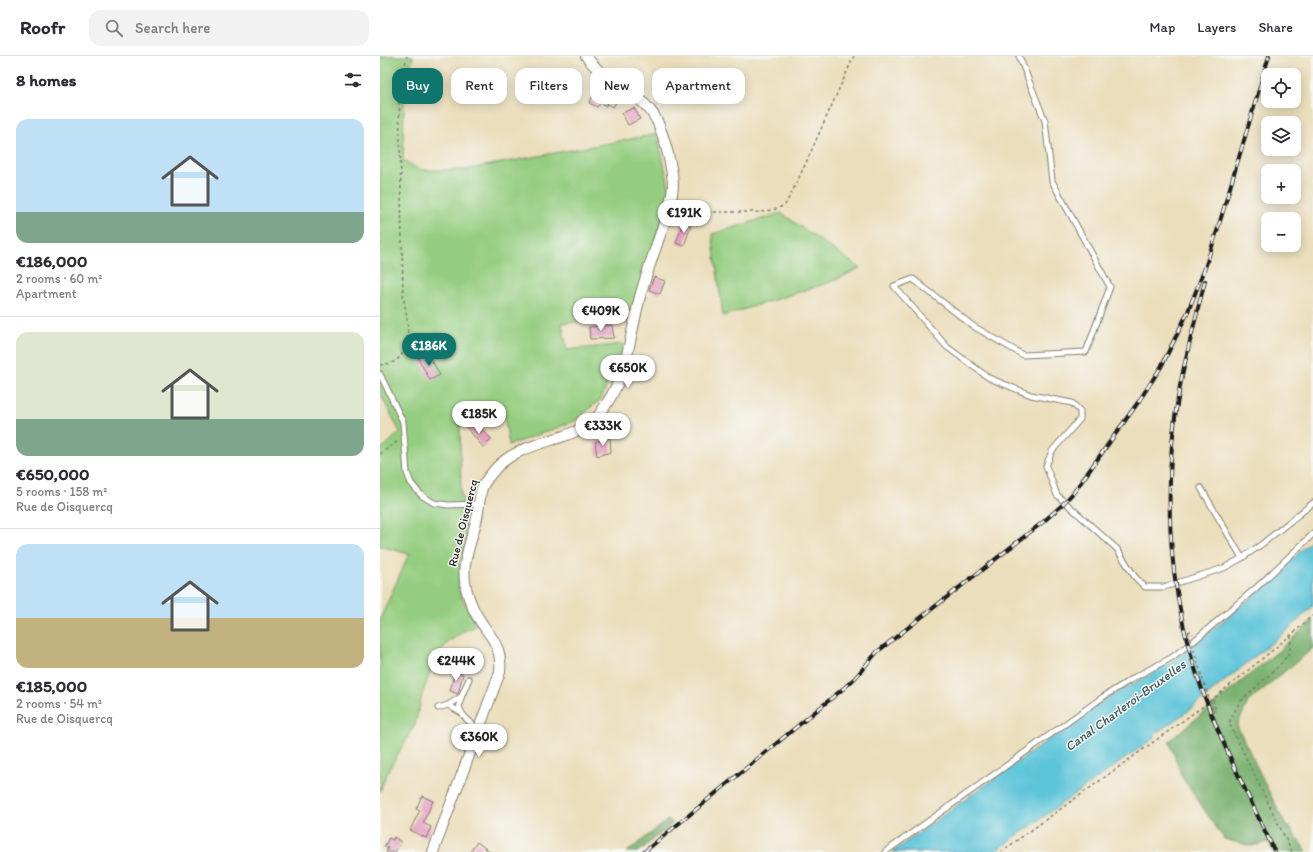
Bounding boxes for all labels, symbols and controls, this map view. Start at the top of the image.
search box [89,10,369,46]
text: Roofr [20,16,65,39]
icon: search [103,17,125,39]
text: Search here [135,19,210,37]
text: Map [1150,19,1175,36]
text: Layers [1197,19,1236,36]
text: Share [1258,19,1293,36]
chip: Buy [392,68,443,104]
chip: Rent [451,68,507,104]
chip: Filters [515,68,582,104]
chip: New [590,68,644,104]
chip: Apartment [652,68,745,104]
map controls [1261,68,1301,252]
button: locate [1261,68,1301,108]
icon: filters [342,69,364,91]
text: 8 homes [16,70,76,90]
button: layers [1261,116,1301,156]
icon: home [154,145,226,217]
button: + [1261,164,1301,204]
pin: €191K [656,200,712,234]
text: €191K [667,205,701,220]
button: − [1261,212,1301,252]
text: €186,000 [16,251,87,271]
text: 2 rooms · 60 m² [16,271,102,286]
text: Apartment [16,286,77,301]
pin: €409K [573,298,629,332]
text: €409K [582,303,620,318]
pin: €186K [401,333,457,367]
text: €186K [411,338,447,353]
pin: €650K [600,355,656,389]
icon: home [154,358,226,430]
text: €650K [609,360,647,375]
pin: €185K [451,401,507,435]
text: €185K [461,406,497,421]
pin: €333K [575,413,631,447]
text: €333K [585,418,622,433]
text: €650,000 [16,464,90,484]
street label: Rue de Oisquercq [445,478,481,568]
text: 5 rooms · 158 m² [16,484,107,499]
text: Rue de Oisquercq [16,499,113,514]
icon: home [154,570,226,642]
pin: €244K [428,648,484,682]
text: €244K [437,653,475,668]
water label: Canal Charleroi-Bruxelles [1062,656,1189,754]
text: €185,000 [16,676,87,696]
text: 2 rooms · 54 m² [16,696,102,711]
text: Rue de Oisquercq [16,711,113,726]
pin: €360K [451,724,507,758]
text: €360K [460,729,498,744]

